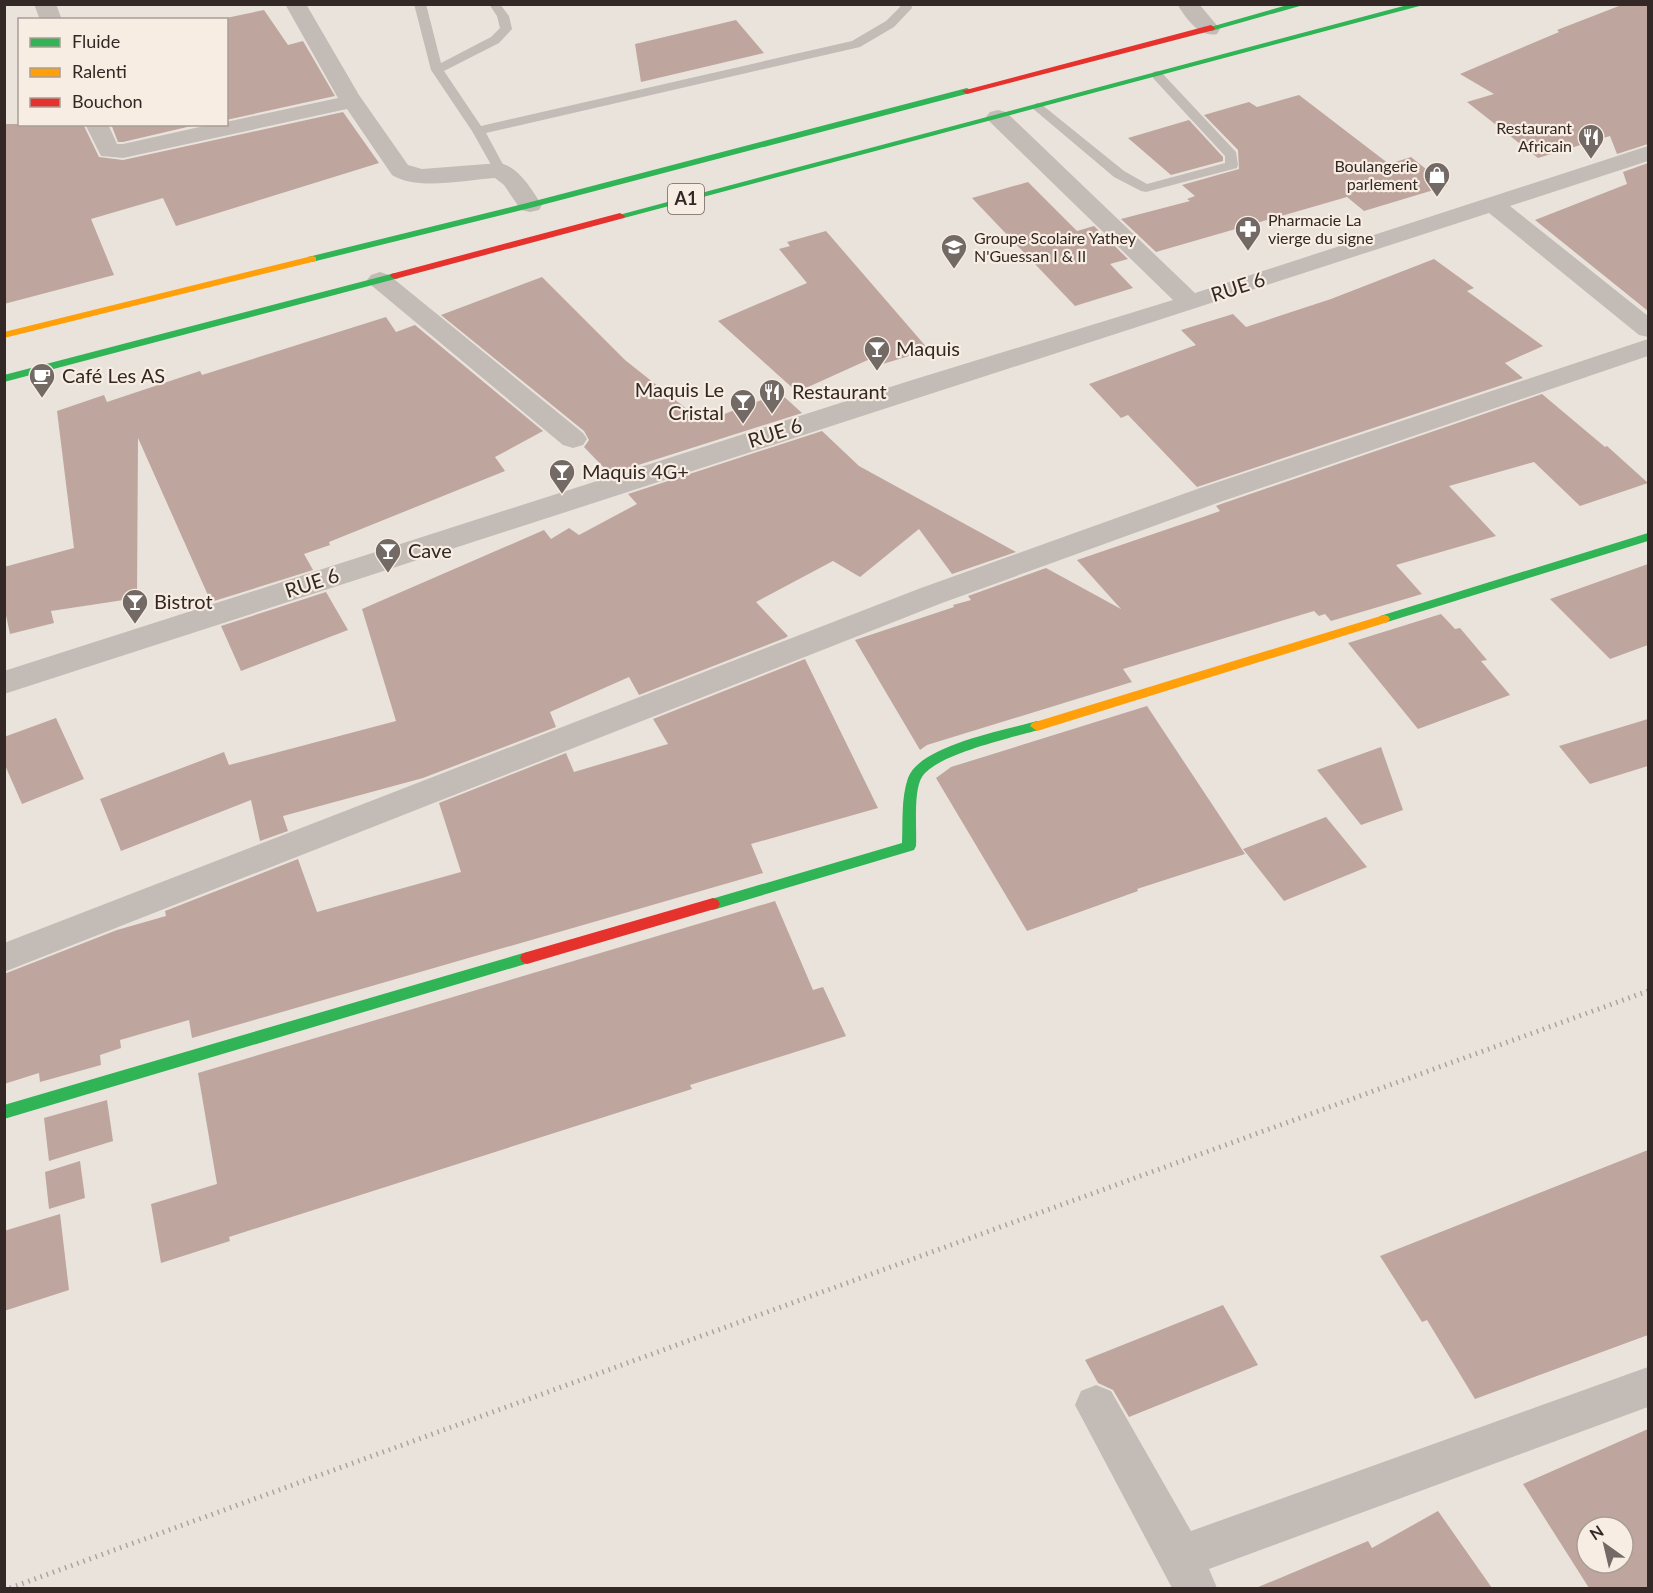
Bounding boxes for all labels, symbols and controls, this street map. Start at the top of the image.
legend [18,18,228,126]
text: Fluide [72,30,120,52]
text: Ralenti [72,60,127,82]
text: Bouchon [72,90,143,112]
place label: Restaurant Africain [1496,118,1572,155]
restaurant icon: Restaurant Africain [1576,122,1606,160]
place label: Boulangerie parlement [1334,156,1418,193]
shop icon: Boulangerie parlement [1422,160,1452,198]
road number: A1 [668,184,704,214]
place label: Pharmacie La vierge du signe [1268,210,1373,247]
pharmacy icon: Pharmacie La vierge du signe [1233,214,1263,252]
place label: Groupe Scolaire Yathey N'Guessan I & II [974,228,1137,265]
school or university icon: Groupe Scolaire Yathey N'Guessan I & II [939,232,969,270]
street label: RUE 6 [1208,266,1268,306]
bar icon: Maquis [862,334,892,372]
place label: Maquis [896,336,960,360]
cafe icon: Café Les AS [27,361,57,399]
place label: Café Les AS [62,363,165,387]
place label: Maquis Le Cristal [635,377,724,424]
restaurant icon: Restaurant [757,377,787,415]
place label: Restaurant [792,379,887,403]
bar icon: Maquis Le Cristal [728,387,758,425]
street label: RUE 6 [745,412,805,452]
bar icon: Maquis 4G+ [547,457,577,495]
place label: Maquis 4G+ [582,459,689,483]
bar icon: Cave [373,536,403,574]
place label: Cave [408,538,452,562]
street label: RUE 6 [282,562,342,602]
bar icon: Bistrot [120,587,150,625]
place label: Bistrot [154,589,213,613]
north arrow [1575,1515,1635,1575]
text: N [1586,1521,1607,1543]

